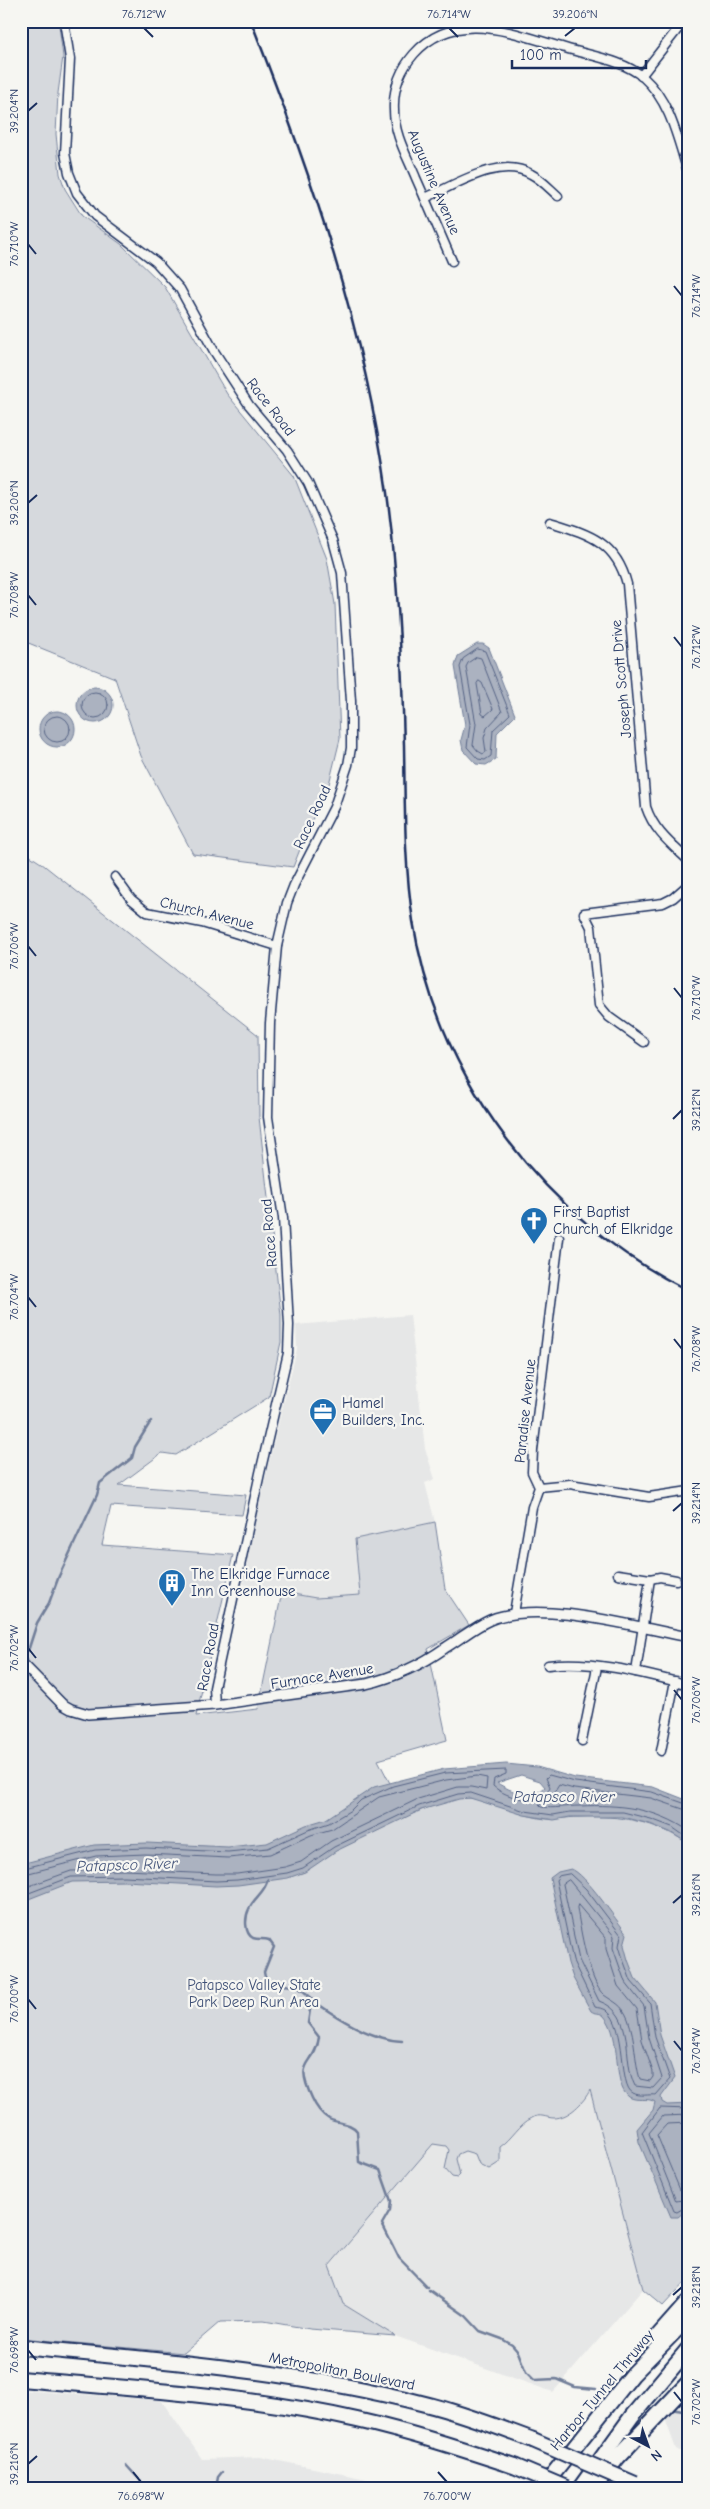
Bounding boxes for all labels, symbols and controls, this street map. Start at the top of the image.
text: 76.712°W [122,7,167,21]
text: 76.714°W [427,7,471,21]
text: 39.206°N [552,7,598,21]
scale bar [512,38,646,70]
text: 100 m [520,46,562,64]
text: 39.204°N [7,89,21,133]
street label: Augustine Avenue [404,127,464,238]
text: 76.710°W [7,221,21,267]
text: 76.714°W [689,274,703,318]
street label: Race Road [243,374,299,440]
text: 39.206°N [7,480,21,526]
text: 76.708°W [7,571,21,618]
street label: Joseph Scott Drive [607,619,635,739]
text: 76.712°W [689,624,703,669]
street label: Race Road [289,782,335,852]
street label: Church Avenue [158,893,256,934]
text: 76.706°W [7,922,21,969]
text: 76.710°W [689,975,703,1021]
text: 39.212°N [689,1089,703,1131]
street label: Race Road [257,1198,281,1268]
place label: First Baptist Church of Elkridge [553,1203,674,1238]
church icon: First Baptist Church of Elkridge [519,1206,549,1245]
text: 76.704°W [7,1273,21,1320]
text: 76.708°W [689,1325,703,1372]
street label: Paradise Avenue [511,1358,539,1464]
place label: Hamel Builders, Inc. [342,1394,425,1429]
office icon: Hamel Builders, Inc. [308,1397,338,1436]
text: 39.214°N [689,1482,703,1524]
place label: The Elkridge Furnace Inn Greenhouse [191,1565,330,1600]
building icon: The Elkridge Furnace Inn Greenhouse [157,1568,187,1607]
street label: Race Road [193,1622,223,1692]
text: 76.702°W [7,1624,21,1671]
street label: Furnace Avenue [269,1659,375,1693]
text: 76.706°W [689,1676,703,1723]
water label: Patapsco River [513,1788,615,1806]
water label: Patapsco River [76,1854,178,1876]
text: 39.216°N [689,1874,703,1916]
text: 76.700°W [7,1975,21,2023]
park label: Patapsco Valley State Park Deep Run Area [187,1976,321,2011]
text: 76.704°W [689,2027,703,2074]
text: 39.218°N [689,2266,703,2308]
text: 76.698°W [7,2326,21,2373]
street label: Harbor Tunnel Thruway [546,2326,658,2454]
street label: Metropolitan Boulevard [267,2348,417,2394]
text: 76.702°W [689,2378,703,2425]
north arrow [622,2422,672,2472]
text: 39.216°N [7,2443,21,2485]
text: N [647,2446,665,2465]
text: 76.698°W [118,2489,165,2503]
text: 76.700°W [423,2489,471,2503]

